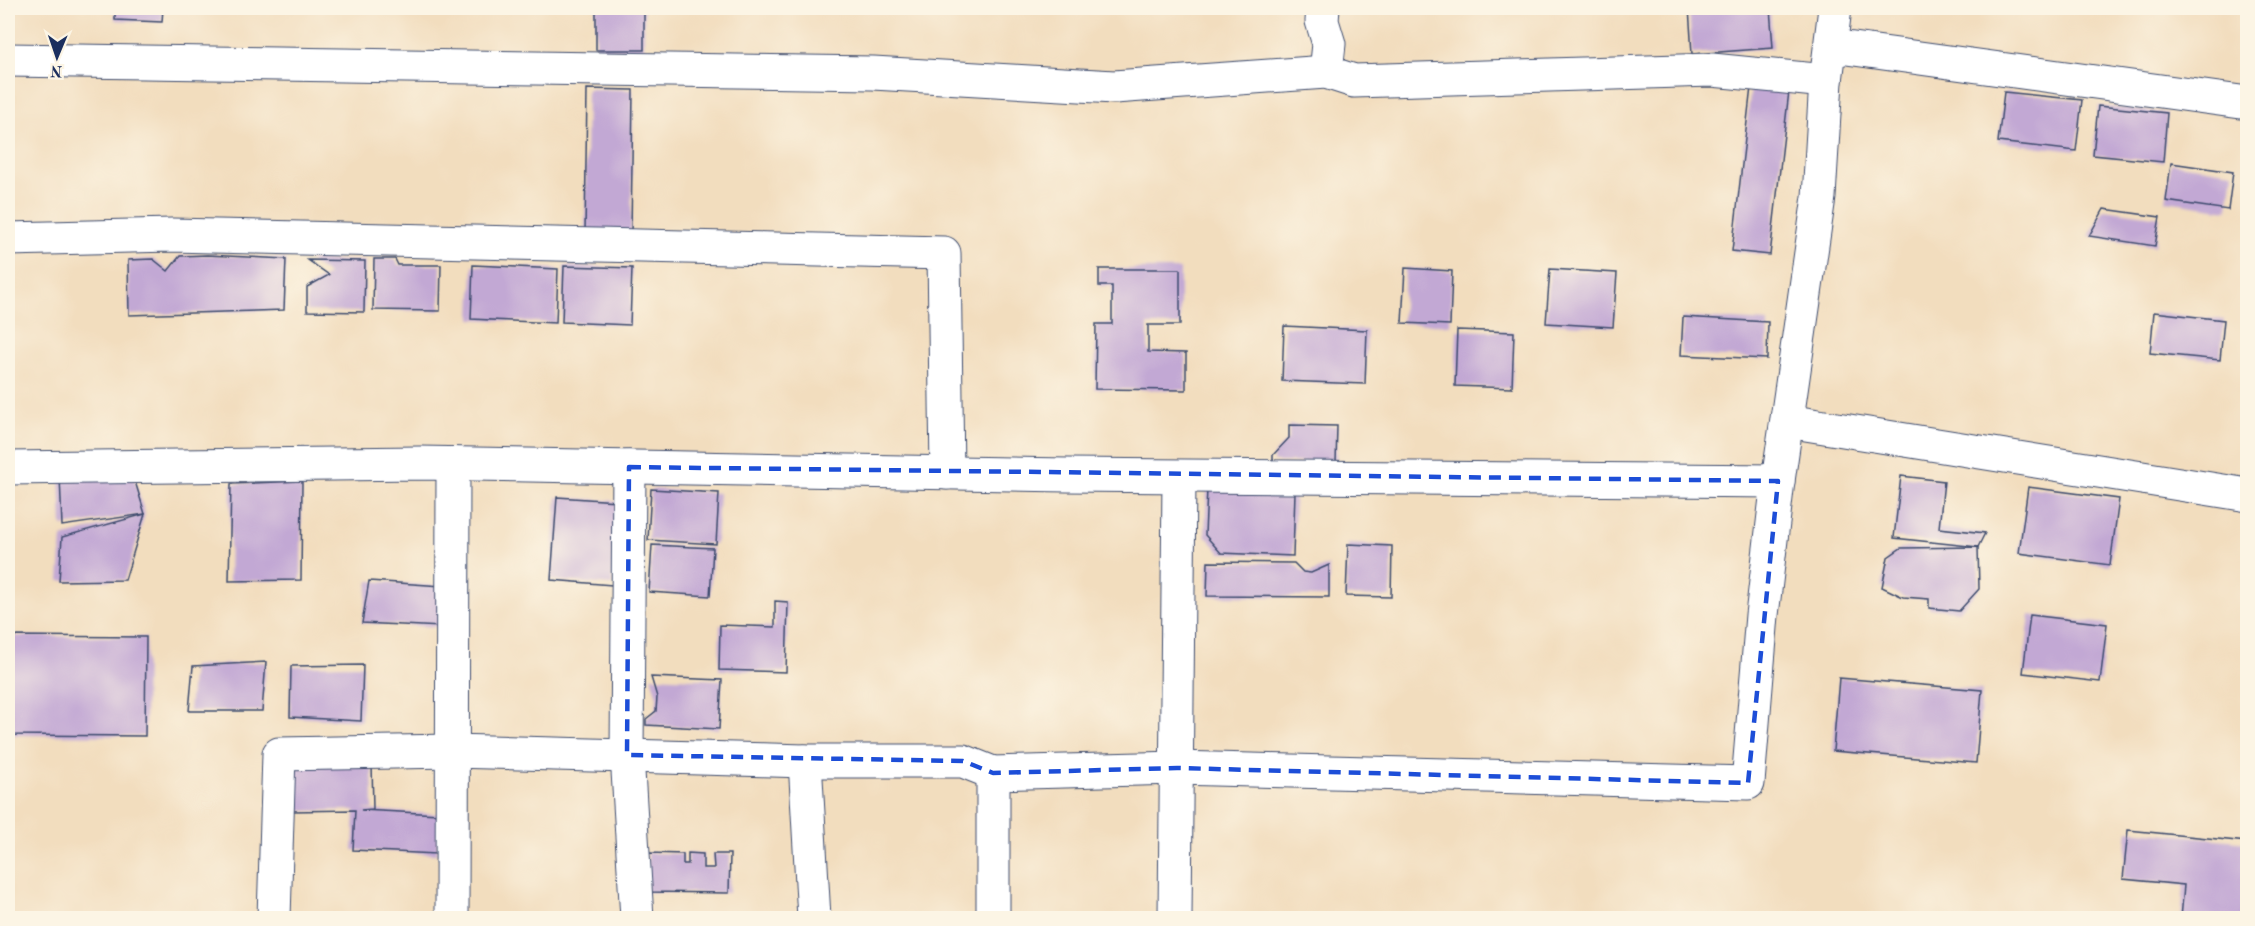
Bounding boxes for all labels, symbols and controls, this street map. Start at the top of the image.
north arrow [27,27,87,87]
text: N [49,62,63,78]

